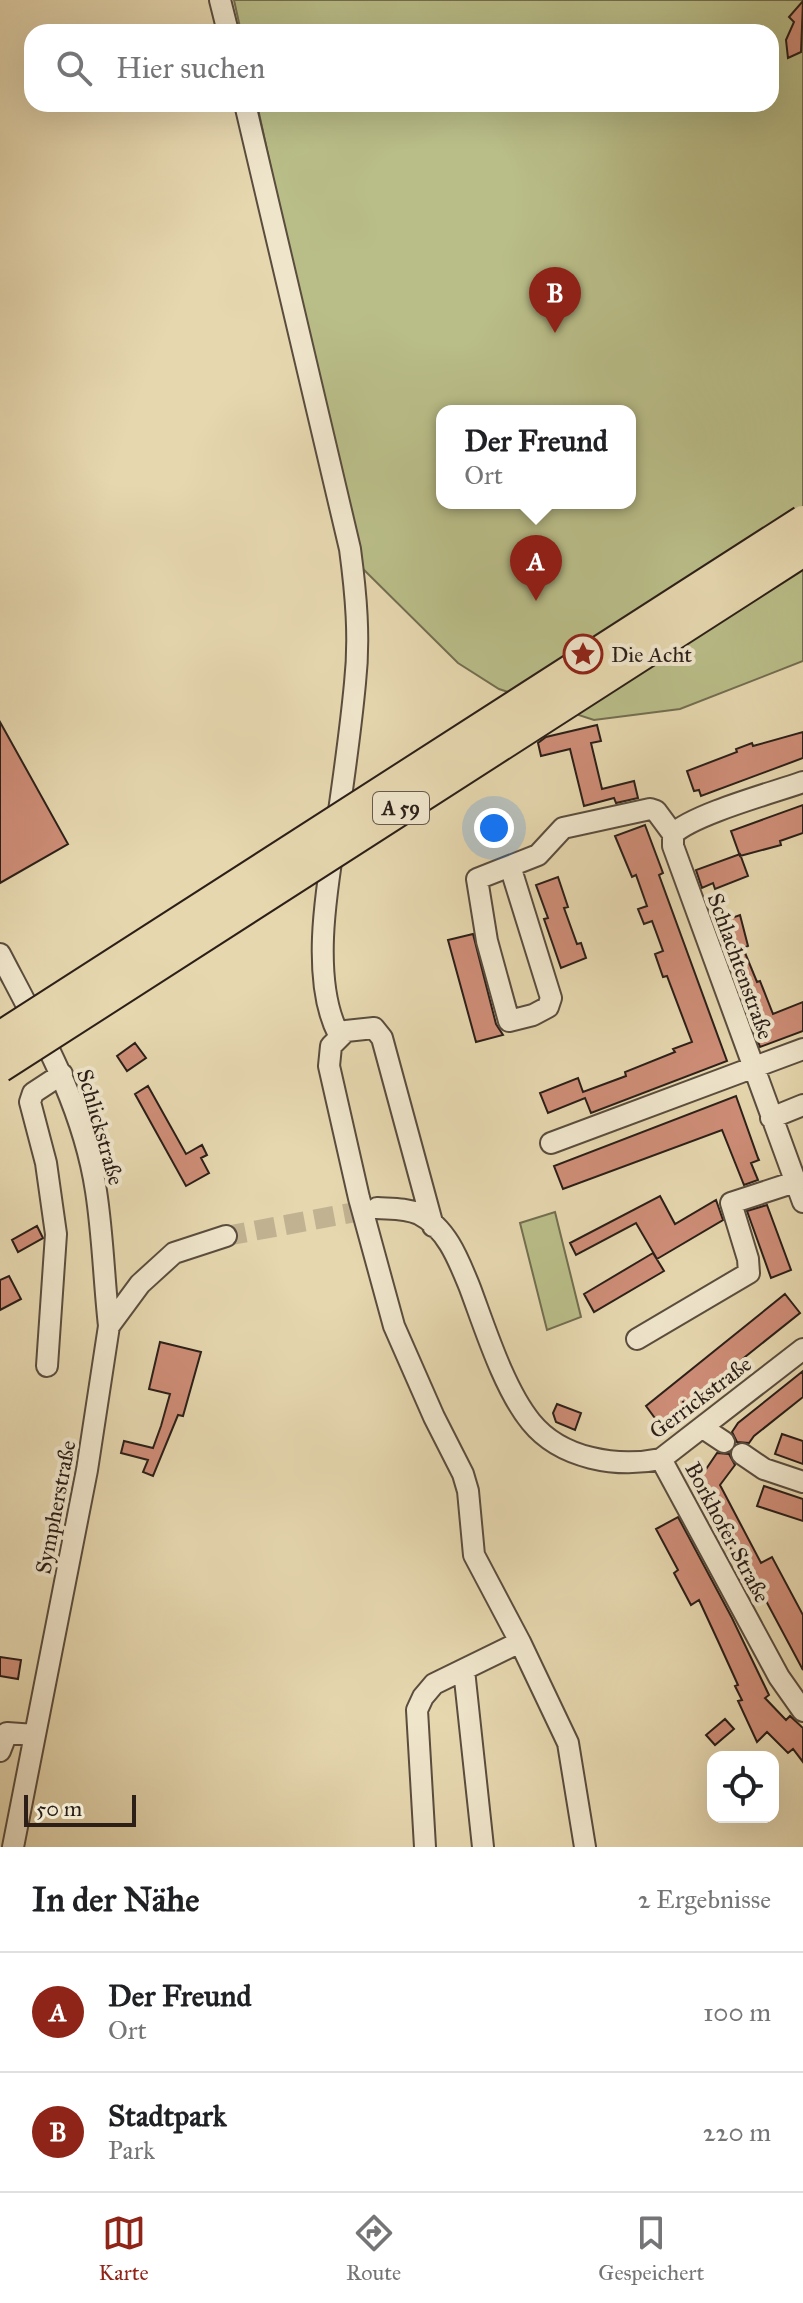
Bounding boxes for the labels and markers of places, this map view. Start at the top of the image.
pin: B [529,267,581,333]
pin: A [510,535,562,601]
place icon: Die Acht [562,633,604,675]
place label: Die Acht [611,641,692,668]

